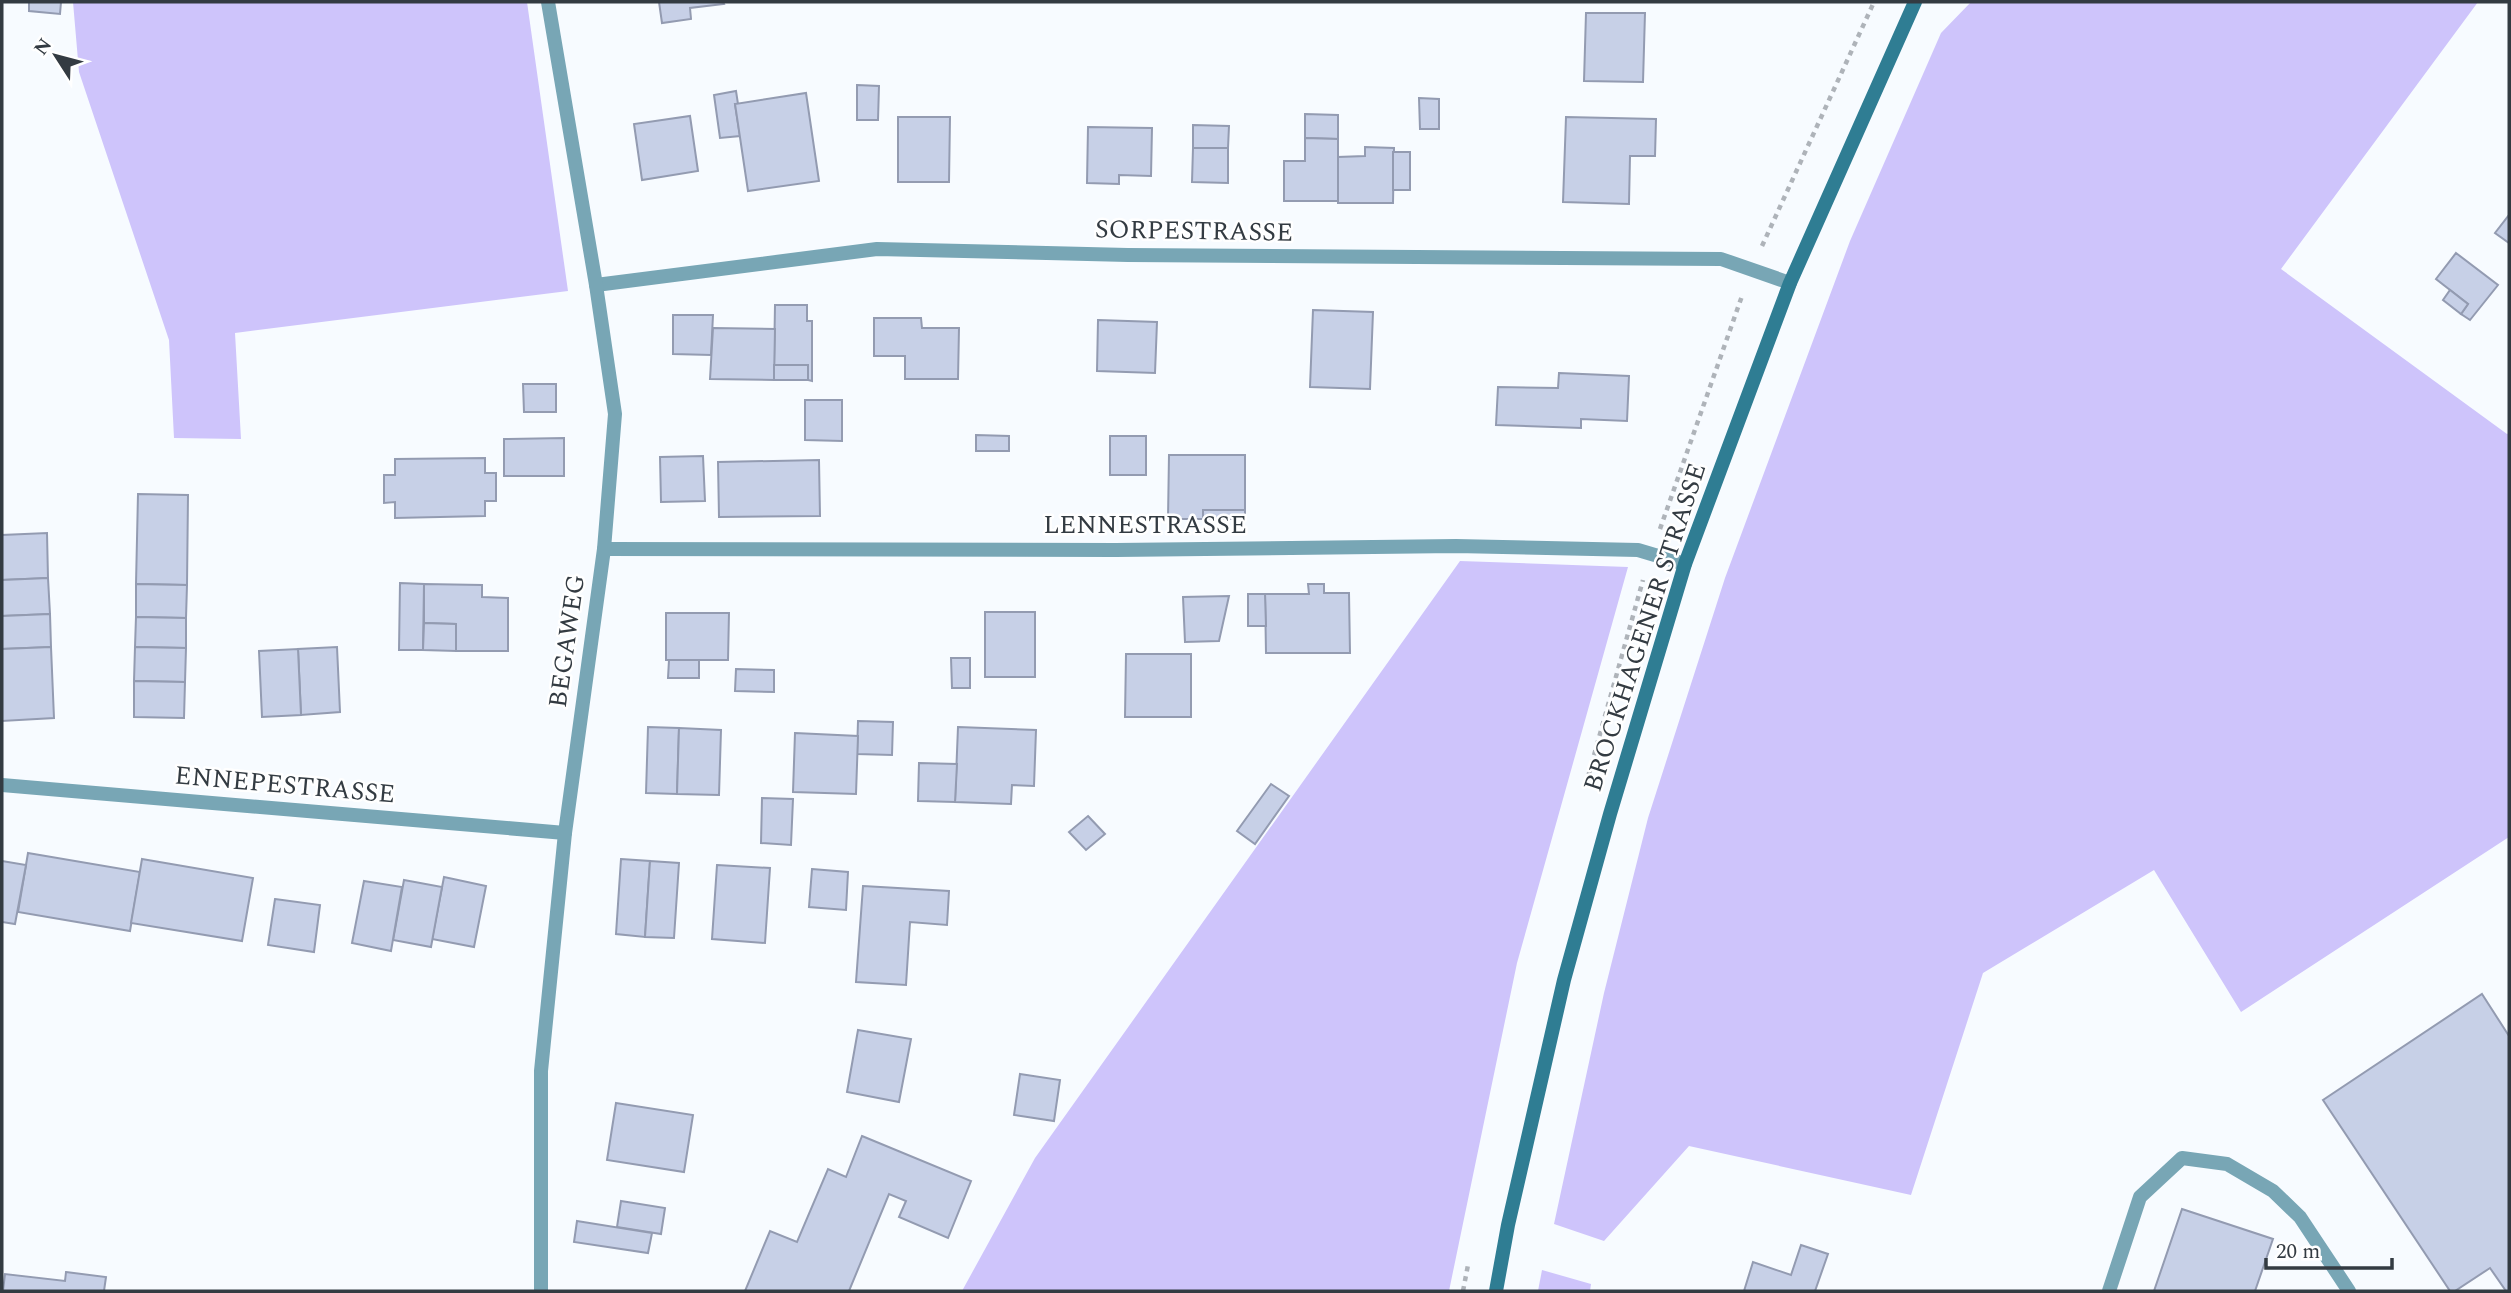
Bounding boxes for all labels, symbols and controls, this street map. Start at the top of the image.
north arrow [21,21,91,91]
text: N [27,32,60,62]
street label: SORPESTRASSE [1095,209,1293,253]
street label: BROCKHAGENER STRASSE [1573,458,1717,797]
street label: LENNESTRASSE [1043,505,1247,545]
street label: BEGAWEG [538,572,596,710]
street label: ENNEPESTRASSE [173,755,397,815]
scale bar [2266,1226,2392,1270]
text: 20 m [2276,1236,2320,1268]

